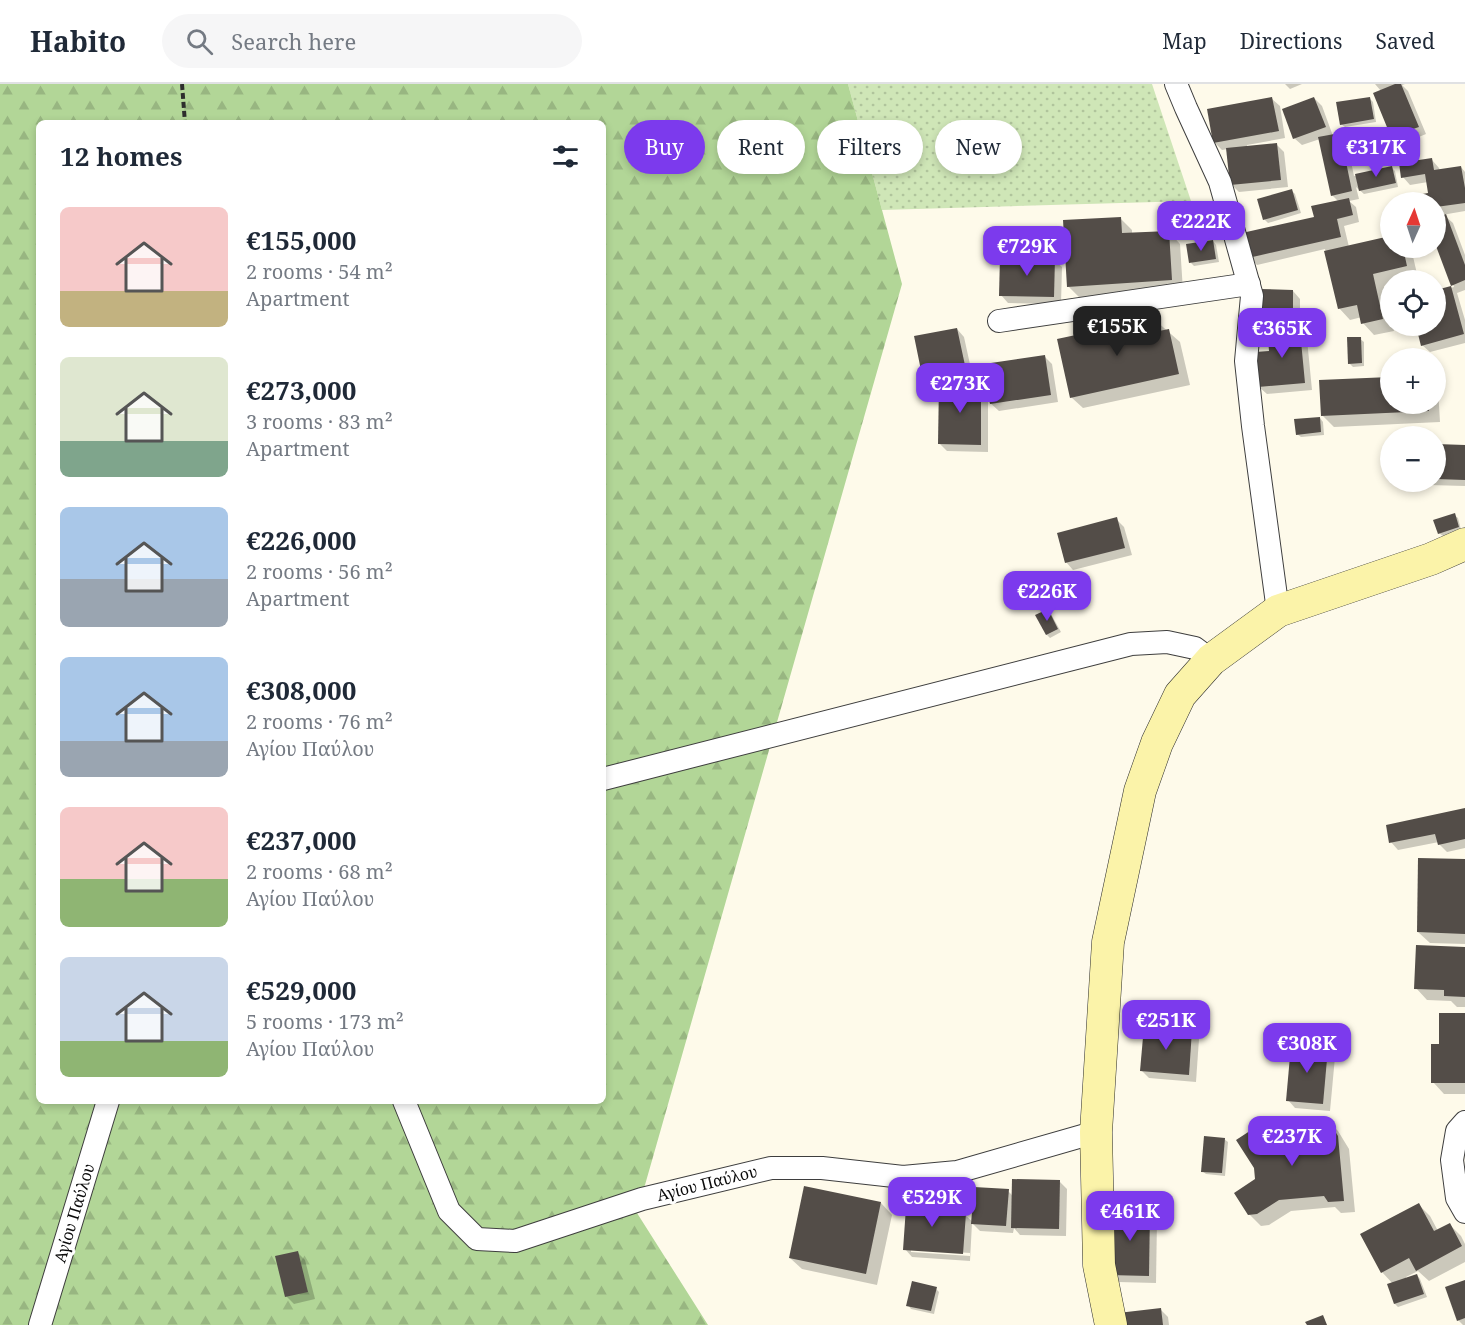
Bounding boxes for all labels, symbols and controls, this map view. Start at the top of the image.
search box [162,14,582,68]
text: Habito [30,22,126,60]
icon: search [183,25,216,58]
text: Search here [231,26,356,56]
text: Map [1162,27,1207,55]
text: Directions [1240,27,1342,55]
text: Saved [1375,27,1435,55]
chip: Buy [624,120,705,174]
chip: Rent [717,120,805,174]
chip: Filters [817,120,923,174]
chip: New [935,120,1022,174]
pin: €317K [1334,127,1418,178]
text: €317K [1346,133,1406,160]
text: 12 homes [60,138,182,174]
icon: filters [549,140,582,173]
north arrow [1380,192,1446,258]
map controls [1380,192,1446,492]
pin: €222K [1159,201,1243,252]
text: €222K [1171,207,1231,234]
text: €155,000 [246,222,356,258]
pin: €729K [985,226,1069,277]
icon: home [108,231,180,303]
text: €729K [997,232,1057,259]
text: 2 rooms · 54 m² [246,258,393,285]
button: locate [1380,270,1446,336]
text: Apartment [246,285,350,312]
pin: €155K [1075,306,1159,357]
pin: €365K [1240,308,1324,359]
text: €155K [1087,312,1147,339]
text: €365K [1252,314,1312,341]
button: + [1380,348,1446,414]
pin: €273K [918,363,1002,414]
text: €273K [930,369,990,396]
text: €273,000 [246,372,356,408]
icon: home [108,381,180,453]
text: 3 rooms · 83 m² [246,408,393,435]
button: − [1380,426,1446,492]
text: Apartment [246,435,350,462]
text: €226,000 [246,522,356,558]
icon: home [108,531,180,603]
text: 2 rooms · 56 m² [246,558,393,585]
pin: €226K [1005,571,1089,622]
text: €226K [1017,577,1077,604]
text: Apartment [246,585,350,612]
text: €308,000 [246,672,356,708]
icon: home [108,681,180,753]
text: 2 rooms · 76 m² [246,708,393,735]
text: Αγίου Παύλου [246,735,374,762]
text: €237,000 [246,822,356,858]
icon: home [108,831,180,903]
text: 2 rooms · 68 m² [246,858,393,885]
text: Αγίου Παύλου [246,885,374,912]
text: €529,000 [246,972,356,1008]
icon: home [108,981,180,1053]
pin: €251K [1124,1000,1208,1051]
text: €251K [1136,1006,1196,1033]
text: 5 rooms · 173 m² [246,1008,404,1035]
pin: €308K [1265,1023,1349,1074]
text: €308K [1277,1029,1337,1056]
text: Αγίου Παύλου [246,1035,374,1062]
pin: €237K [1250,1116,1334,1167]
text: €237K [1262,1122,1322,1149]
street label: Αγίου Παύλου [654,1160,760,1206]
street label: Αγίου Παύλου [48,1161,100,1265]
pin: €529K [890,1177,974,1228]
text: €529K [902,1183,962,1210]
pin: €461K [1088,1191,1172,1242]
text: €461K [1100,1197,1160,1224]

